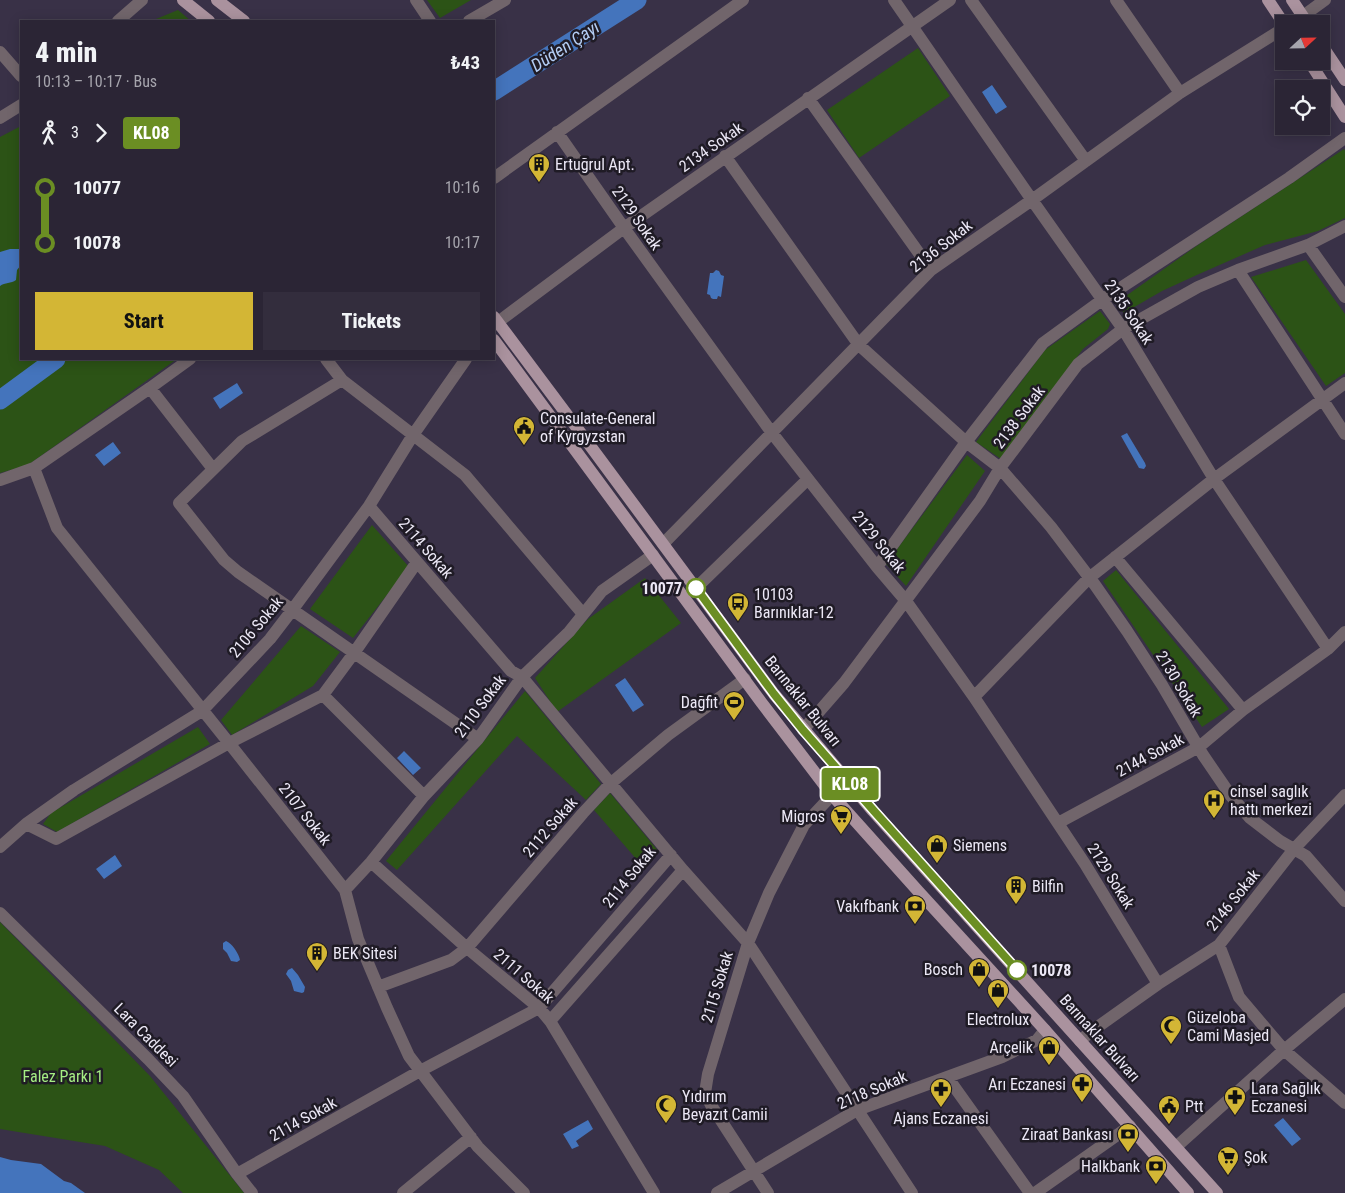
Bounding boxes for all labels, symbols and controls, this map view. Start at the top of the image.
north arrow [1275,15,1330,70]
map controls [1275,15,1330,135]
water label: Düden Çayı [527,16,603,76]
text: 4 min [35,36,97,69]
text: ₺43 [451,51,480,74]
text: 10:13 – 10:17 · Bus [35,72,157,91]
button: locate [1275,80,1330,135]
street label: 2134 Sokak [675,118,747,176]
icon: walk [35,119,63,147]
icon: forward [87,119,115,147]
text: KL08 [133,122,170,143]
text: 3 [71,123,79,142]
building icon: Ertuğrul Apt. [527,152,551,183]
place label: Ertuğrul Apt. [555,155,635,174]
text: 10077 [73,176,121,199]
text: 10:16 [445,178,480,197]
street label: 2129 Sokak [608,182,666,254]
street label: 2136 Sokak [906,215,976,276]
text: 10078 [73,231,121,254]
text: 10:17 [445,233,480,252]
street label: 2135 Sokak [1101,276,1158,349]
button: Start [35,292,253,350]
button: Tickets [263,292,480,350]
street label: 2138 Sokak [989,381,1049,452]
place label: Consulate-General of Kyrgyzstan [540,409,656,446]
public building icon: Consulate-General of Kyrgyzstan [512,415,536,446]
street label: 2129 Sokak [848,507,910,577]
street label: 2114 Sokak [395,514,458,583]
marker: 10077 [686,578,706,598]
place label: 10077 [642,579,682,598]
place label: 10103 Barınıklar-12 [754,585,834,622]
bus stop icon: 10103 Barınıklar-12 [726,591,750,622]
street label: 2106 Sokak [225,592,287,661]
street label: 2130 Sokak [1152,648,1207,721]
street label: Barınaklar Bulvarı [761,652,845,750]
street label: 2110 Sokak [450,670,510,741]
sports icon: Dağfit [722,690,746,721]
place label: Dağfit [681,693,718,712]
street label: 2144 Sokak [1113,729,1188,781]
line badge: KL08 [815,768,885,800]
text: KL08 [832,773,868,794]
street label: 2107 Sokak [275,779,336,849]
place label: cinsel saglık hattı merkezi [1230,782,1312,819]
hospital icon: cinsel saglık hattı merkezi [1202,788,1226,819]
street label: 2112 Sokak [519,792,582,861]
supermarket icon: Migros [829,804,853,835]
place label: Migros [781,807,825,826]
shop icon: Siemens [925,833,949,864]
place label: Siemens [953,836,1007,855]
street label: 2129 Sokak [1083,840,1139,913]
street label: 2114 Sokak [598,842,660,912]
street label: 2146 Sokak [1202,865,1264,935]
building icon: Bilfin [1004,874,1028,905]
place label: Bilfin [1032,877,1064,896]
bank icon: Vakıfbank [903,894,927,925]
place label: Vakıfbank [836,897,900,916]
building icon: BEK Sitesi [305,941,329,972]
place label: BEK Sitesi [333,944,397,963]
street label: 2111 Sokak [490,945,559,1008]
street label: 2115 Sokak [697,948,737,1025]
shop icon: Bosch [967,957,991,988]
place label: Bosch [924,960,963,979]
marker: 10078 [1007,960,1027,980]
place label: 10078 [1031,961,1071,980]
shop icon: Electrolux [986,978,1010,1009]
street label: Barınaklar Bulvarı [1056,991,1144,1085]
street label: Lara Caddesi [110,999,182,1071]
place label: Güzeloba Cami Masjed [1187,1008,1269,1045]
place label: Electrolux [967,1010,1029,1029]
mosque icon: Güzeloba Cami Masjed [1159,1014,1183,1045]
shop icon: Arçelik [1037,1035,1061,1066]
place label: Arçelik [990,1038,1034,1057]
park label: Falez Parkı 1 [23,1067,103,1086]
street label: 2118 Sokak [834,1067,910,1113]
pharmacy icon: Arı Eczanesi [1070,1072,1094,1103]
place label: Arı Eczanesi [988,1075,1066,1094]
pharmacy icon: Ajans Eczanesi [929,1077,953,1108]
place label: Lara Sağlık Eczanesi [1251,1079,1321,1116]
pharmacy icon: Lara Sağlık Eczanesi [1223,1085,1247,1116]
place label: Yıdırım Beyazıt Camii [682,1087,768,1124]
street label: 2114 Sokak [266,1092,341,1145]
mosque icon: Yıdırım Beyazıt Camii [654,1093,678,1124]
public building icon: Ptt [1157,1094,1181,1125]
place label: Ptt [1185,1097,1204,1116]
place label: Ajans Eczanesi [893,1109,989,1128]
bank icon: Ziraat Bankası [1116,1122,1140,1153]
place label: Ziraat Bankası [1022,1125,1112,1144]
supermarket icon: Şok [1216,1145,1240,1176]
place label: Şok [1244,1148,1268,1167]
bank icon: Halkbank [1144,1154,1168,1185]
place label: Halkbank [1081,1157,1141,1176]

